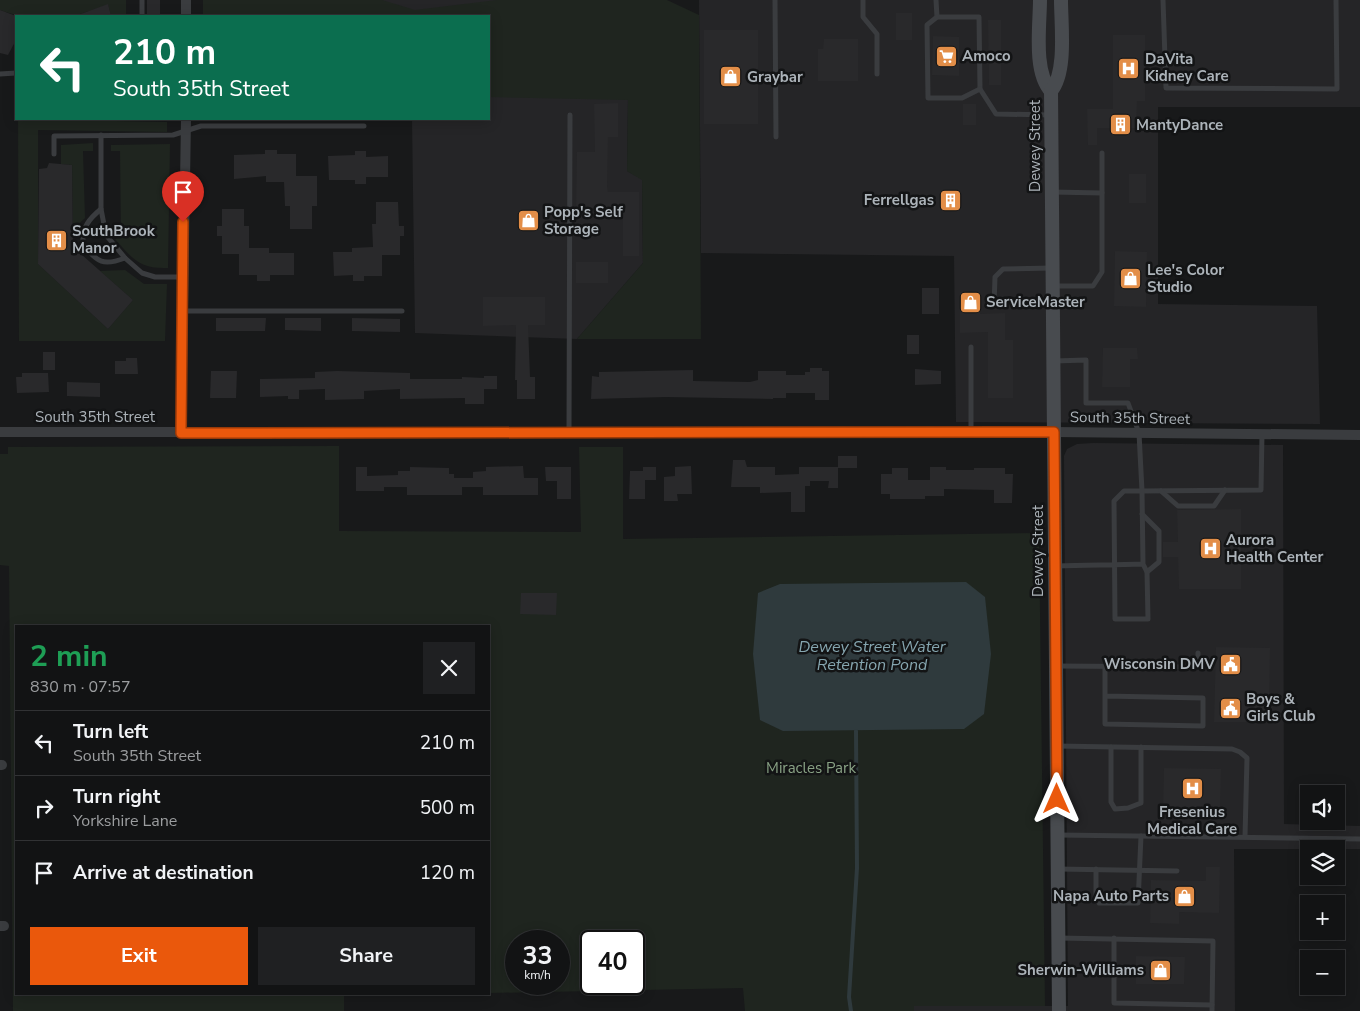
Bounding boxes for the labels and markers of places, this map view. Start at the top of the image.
supermarket icon: Amoco [934,44,958,68]
place label: Amoco [962,46,1011,66]
place label: DaVita Kidney Care [1145,49,1229,86]
hospital icon: DaVita Kidney Care [1117,56,1141,80]
shop icon: Graybar [719,65,743,89]
place label: Graybar [747,67,803,87]
building icon: MantyDance [1108,113,1132,137]
place label: MantyDance [1136,115,1223,135]
pin [162,171,204,222]
building icon: Ferrellgas [938,188,962,212]
place label: Ferrellgas [864,190,934,210]
place label: Popp's Self Storage [544,202,623,239]
shop icon: Popp's Self Storage [516,209,540,233]
place label: SouthBrook Manor [72,221,156,258]
building icon: SouthBrook Manor [44,228,68,252]
place label: Lee's Color Studio [1147,260,1224,297]
shop icon: Lee's Color Studio [1119,267,1143,291]
shop icon: ServiceMaster [958,290,982,314]
place label: ServiceMaster [986,292,1085,312]
place label: Aurora Health Center [1226,530,1323,567]
hospital icon: Aurora Health Center [1198,537,1222,561]
public building icon: Wisconsin DMV [1219,652,1243,676]
place label: Wisconsin DMV [1104,654,1215,674]
place label: Boys & Girls Club [1246,689,1315,726]
public building icon: Boys & Girls Club [1218,696,1242,720]
hospital icon: Fresenius Medical Care [1180,777,1204,801]
place label: Fresenius Medical Care [1147,802,1237,839]
shop icon: Napa Auto Parts [1173,884,1197,908]
place label: Napa Auto Parts [1053,886,1169,906]
shop icon: Sherwin-Williams [1148,958,1172,982]
place label: Sherwin-Williams [1018,960,1144,980]

